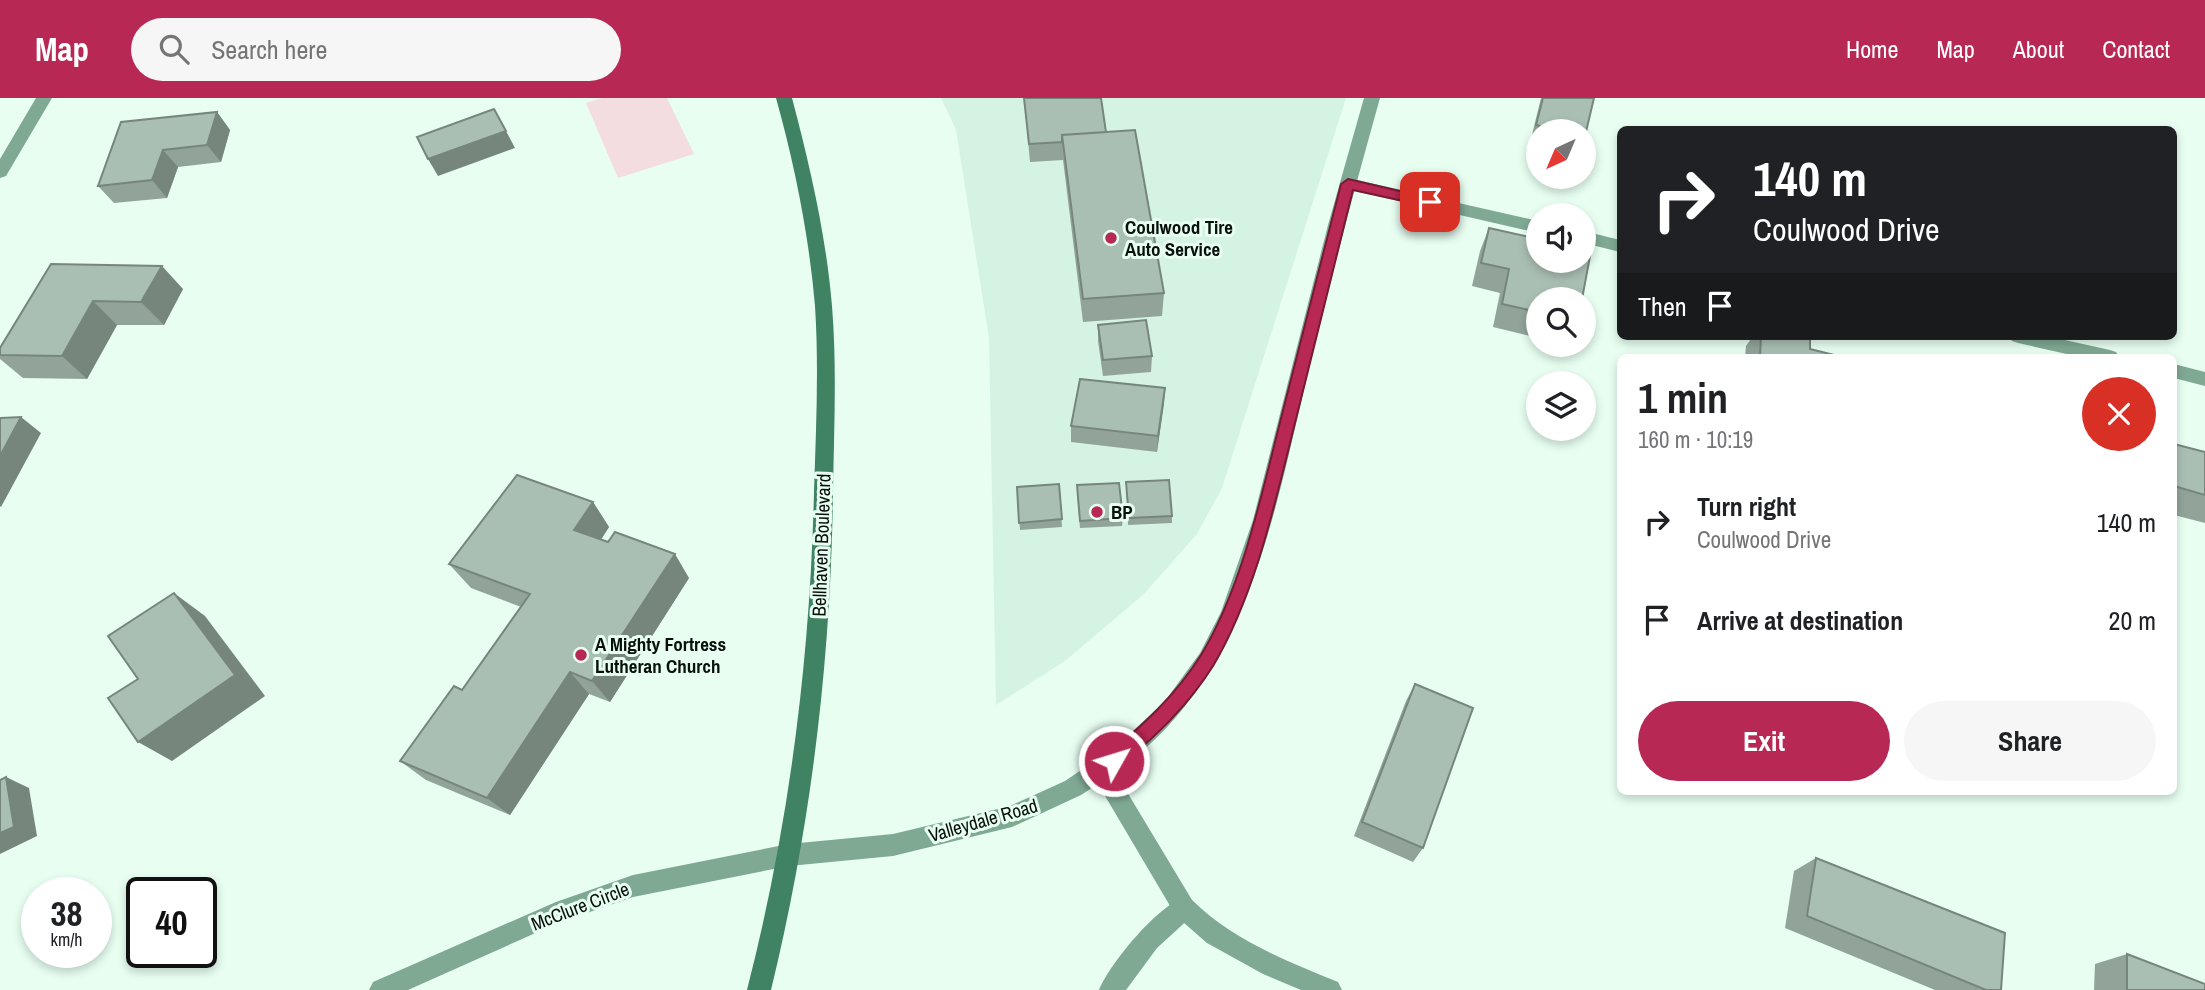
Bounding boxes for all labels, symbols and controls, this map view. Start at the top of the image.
search box [131,18,621,81]
text: Map [35,27,89,71]
icon: search [155,30,193,68]
text: Search here [211,32,327,67]
text: Home [1846,33,1898,65]
text: Map [1936,33,1975,65]
text: About [2013,33,2064,65]
text: Contact [2102,33,2170,65]
north arrow [1526,119,1596,189]
map controls [1526,119,1596,441]
text: 140 m [1753,145,1867,211]
icon: right [1638,154,1729,245]
pin [1400,172,1460,232]
icon: arrive [1411,183,1449,221]
button: sound [1526,203,1596,273]
text: Coulwood Drive [1753,208,1940,251]
place label: Coulwood Tire Auto Service [1125,214,1233,262]
marker: Coulwood Tire Auto Service [1103,230,1119,246]
button: search [1526,287,1596,357]
icon: arrive [1701,287,1739,325]
text: Then [1638,289,1687,324]
text: 1 min [1638,370,1728,426]
button: layers [1526,371,1596,441]
button: close [2082,377,2156,451]
text: 160 m · 10:19 [1638,424,1753,455]
street label: Bellhaven Boulevard [806,473,836,617]
text: Turn right [1697,489,1796,524]
place label: BP [1111,499,1133,525]
icon: right [1638,503,1676,541]
marker: BP [1089,504,1105,520]
text: 140 m [2097,505,2156,540]
text: Coulwood Drive [1697,524,1831,555]
icon: arrive [1638,601,1676,639]
text: Arrive at destination [1697,603,1903,638]
text: 20 m [2109,603,2156,638]
place label: A Mighty Fortress Lutheran Church [595,631,726,679]
marker: A Mighty Fortress Lutheran Church [573,647,589,663]
button: Exit [1638,701,1890,781]
button: Share [1904,701,2156,781]
position arrow [1077,724,1151,798]
street label: Valleydale Road [925,792,1041,848]
street label: McClure Circle [527,875,633,937]
speed limit sign: 40 [126,877,217,968]
text: 38 [51,890,82,937]
text: km/h [51,927,83,952]

